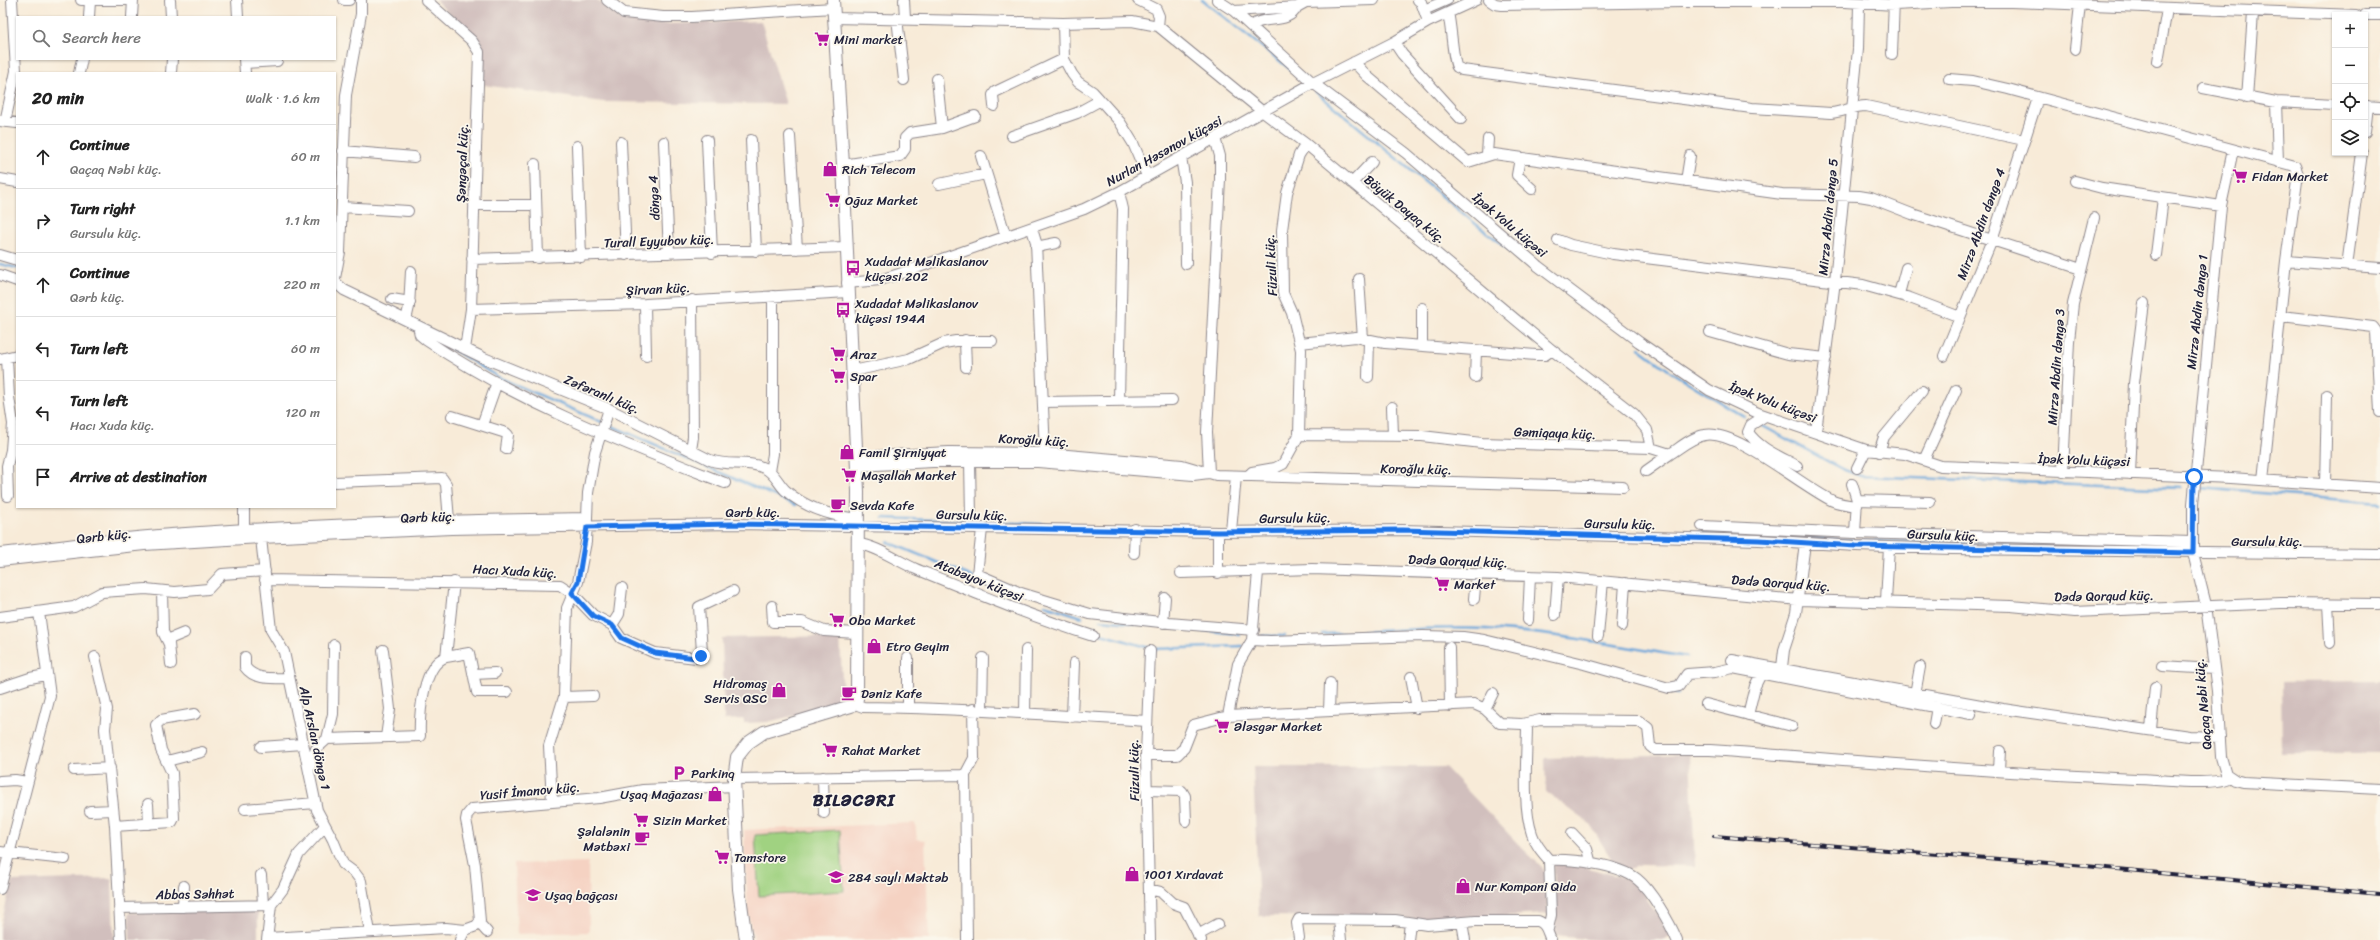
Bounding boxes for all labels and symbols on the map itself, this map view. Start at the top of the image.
place label: Mini market [834,28,904,51]
supermarket icon: Mini market [813,30,831,48]
street label: Nurlan Həsənov küçəsi [1101,109,1227,193]
street label: Şəngəçal küç. [449,123,475,203]
street label: Mirzə Abdin dəngə 5 [1811,157,1845,276]
place label: Rich Telecom [842,158,916,181]
shop icon: Rich Telecom [821,160,839,178]
street label: Mirzə Abdin dəngə 4 [1950,165,2012,283]
place label: Fidan Market [2252,165,2329,188]
supermarket icon: Fidan Market [2231,167,2249,185]
street label: Böyük Dayaq küç. [1359,169,1451,249]
street label: döngə 4 [641,175,667,221]
street label: İpək Yolu küçəsi [1467,186,1553,264]
place label: Oğuz Market [845,189,918,212]
supermarket icon: Oğuz Market [824,191,842,209]
street label: Turall Eyyubov küç. [603,228,715,254]
street label: Füzuli küç. [1258,233,1284,297]
place label: Xudadat Məlikaslanov küçəsi 202 [864,250,989,288]
street label: Mirzə Abdin dəngə 1 [2180,253,2214,370]
bus stop icon: Xudadat Məlikaslanov küçəsi 202 [844,259,862,277]
street label: Şirvan küç. [625,276,691,302]
place label: Xudadat Məlikaslanov küçəsi 194A [854,292,979,330]
bus stop icon: Xudadat Məlikaslanov küçəsi 194A [834,301,852,319]
street label: Mirzə Abdin dəngə 3 [2040,308,2072,426]
place label: Araz [849,343,877,366]
supermarket icon: Araz [829,345,847,363]
place label: Spar [850,365,878,388]
supermarket icon: Spar [829,367,847,385]
street label: Zəfəranlı küç. [560,368,644,420]
street label: İpək Yolu küçəsi [1725,374,1820,429]
street label: Gəmiqaya küç. [1514,420,1596,446]
street label: Koroğlu küç. [998,427,1070,453]
place label: Famil Şirniyyat [859,441,947,464]
shop icon: Famil Şirniyyat [838,443,856,461]
street label: İpək Yolu küçəsi [2037,447,2131,473]
street label: Koroğlu küç. [1380,457,1452,481]
place label: Maşallah Market [861,464,957,487]
supermarket icon: Maşallah Market [840,466,858,484]
route start [2185,468,2203,486]
place label: Sevda Kafe [850,494,915,517]
cafe icon: Sevda Kafe [829,496,847,514]
street label: Qərb küç. [725,501,781,524]
street label: Gursulu küç. [936,503,1008,527]
street label: Qərb küç. [400,505,456,529]
street label: Gursulu küç. [1259,506,1331,530]
street label: Gursulu küç. [1584,512,1656,536]
street label: Qərb küç. [75,522,133,550]
street label: Gursulu küç. [1907,522,1979,548]
street label: Gursulu küç. [2231,530,2303,553]
street label: Dədə Qorqud küç. [1408,548,1508,574]
street label: Atabəyov küçəsi [930,551,1027,608]
street label: Hacı Xuda küç. [472,557,558,585]
street label: Dədə Qorqud küç. [1731,568,1831,598]
place label: Market [1454,573,1496,596]
supermarket icon: Market [1433,575,1451,593]
street label: Dədə Qorqud küç. [2054,584,2154,608]
place label: Oba Market [849,609,916,632]
supermarket icon: Oba Market [828,611,846,629]
place label: Etro Geyim [886,635,949,658]
shop icon: Etro Geyim [865,637,883,655]
route end [692,647,710,665]
street label: Qaçaq Nəbi küç. [2188,657,2218,751]
place label: Hidromaş Servis QSC [704,672,768,710]
shop icon: Hidromaş Servis QSC [770,681,788,699]
place label: Dəniz Kafe [861,682,922,705]
street label: Alp Arslan döngə 1 [293,683,337,792]
cafe icon: Dəniz Kafe [840,684,858,702]
place label: Ələsgər Market [1234,715,1323,738]
supermarket icon: Ələsgər Market [1213,717,1231,735]
place label: Rahat Market [842,739,921,762]
street label: Füzuli küç. [1122,739,1146,801]
supermarket icon: Rahat Market [821,741,839,759]
place label: Parkinq [691,762,735,785]
parking icon: Parkinq [670,764,688,782]
street label: Yusif İmanov küç. [479,775,581,807]
place label: Uşaq Mağazası [620,783,703,806]
shop icon: Uşaq Mağazası [706,785,724,803]
district label: BILƏCƏRI [813,785,895,815]
place label: Sizin Market [653,809,727,832]
supermarket icon: Sizin Market [632,811,650,829]
place label: Şəlalənin Mətbəxi [577,820,630,858]
cafe icon: Şəlalənin Mətbəxi [633,829,651,847]
place label: Tamstore [734,846,786,869]
supermarket icon: Tamstore [713,848,731,866]
place label: 1001 Xırdavat [1144,863,1224,886]
shop icon: 1001 Xırdavat [1123,865,1141,883]
place label: 284 saylı Məktəb [848,866,948,889]
school or university icon: 284 saylı Məktəb [827,868,845,886]
place label: Nur Kompani Qida [1475,875,1577,898]
shop icon: Nur Kompani Qida [1454,877,1472,895]
street label: Abbas Səhhət [154,882,235,906]
place label: Uşaq bağçası [545,884,618,907]
school or university icon: Uşaq bağçası [524,886,542,904]

